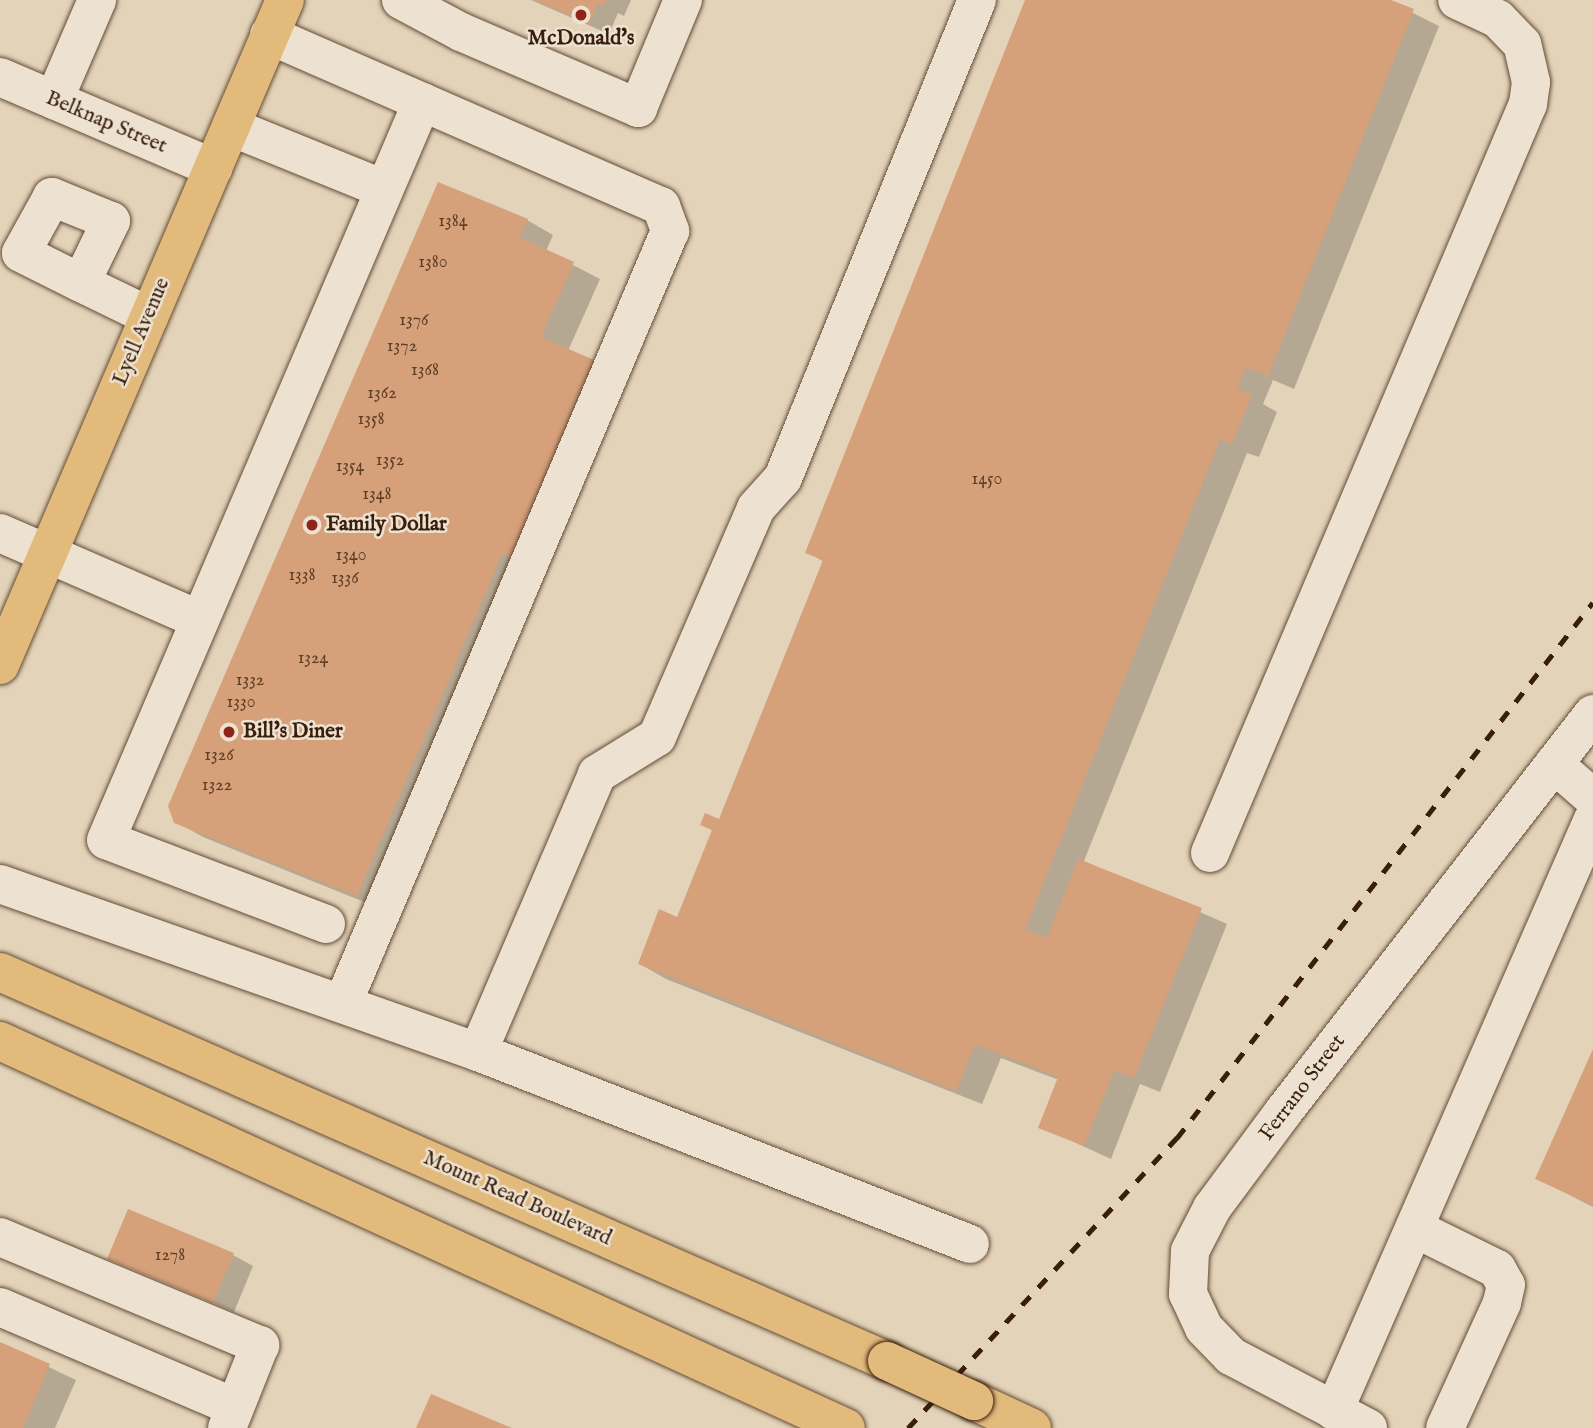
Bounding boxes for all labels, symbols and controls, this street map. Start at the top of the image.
marker: McDonald's [573,7,589,23]
place label: McDonald's [528,26,634,52]
street label: Belknap Street [42,86,170,160]
house number: 1384 [438,211,468,233]
house number: 1380 [418,252,448,274]
street label: Lyell Avenue [108,274,176,390]
house number: 1376 [399,310,429,332]
house number: 1372 [387,336,417,358]
house number: 1368 [411,360,439,382]
house number: 1362 [367,383,397,405]
house number: 1358 [357,409,385,431]
house number: 1352 [376,450,404,472]
house number: 1354 [336,456,364,478]
house number: 1450 [972,469,1002,491]
house number: 1348 [362,484,392,506]
place label: Family Dollar [326,512,447,538]
marker: Family Dollar [304,517,320,533]
house number: 1340 [335,545,367,567]
house number: 1338 [288,565,316,587]
house number: 1336 [331,568,359,590]
house number: 1324 [298,648,328,670]
house number: 1332 [236,670,264,692]
house number: 1330 [227,692,255,714]
place label: Bill's Diner [243,719,343,745]
marker: Bill's Diner [221,724,237,740]
house number: 1326 [204,745,234,767]
house number: 1322 [202,775,232,797]
street label: Ferrano Street [1255,1030,1351,1146]
street label: Mount Read Boulevard [419,1146,615,1252]
house number: 1278 [155,1245,185,1267]

